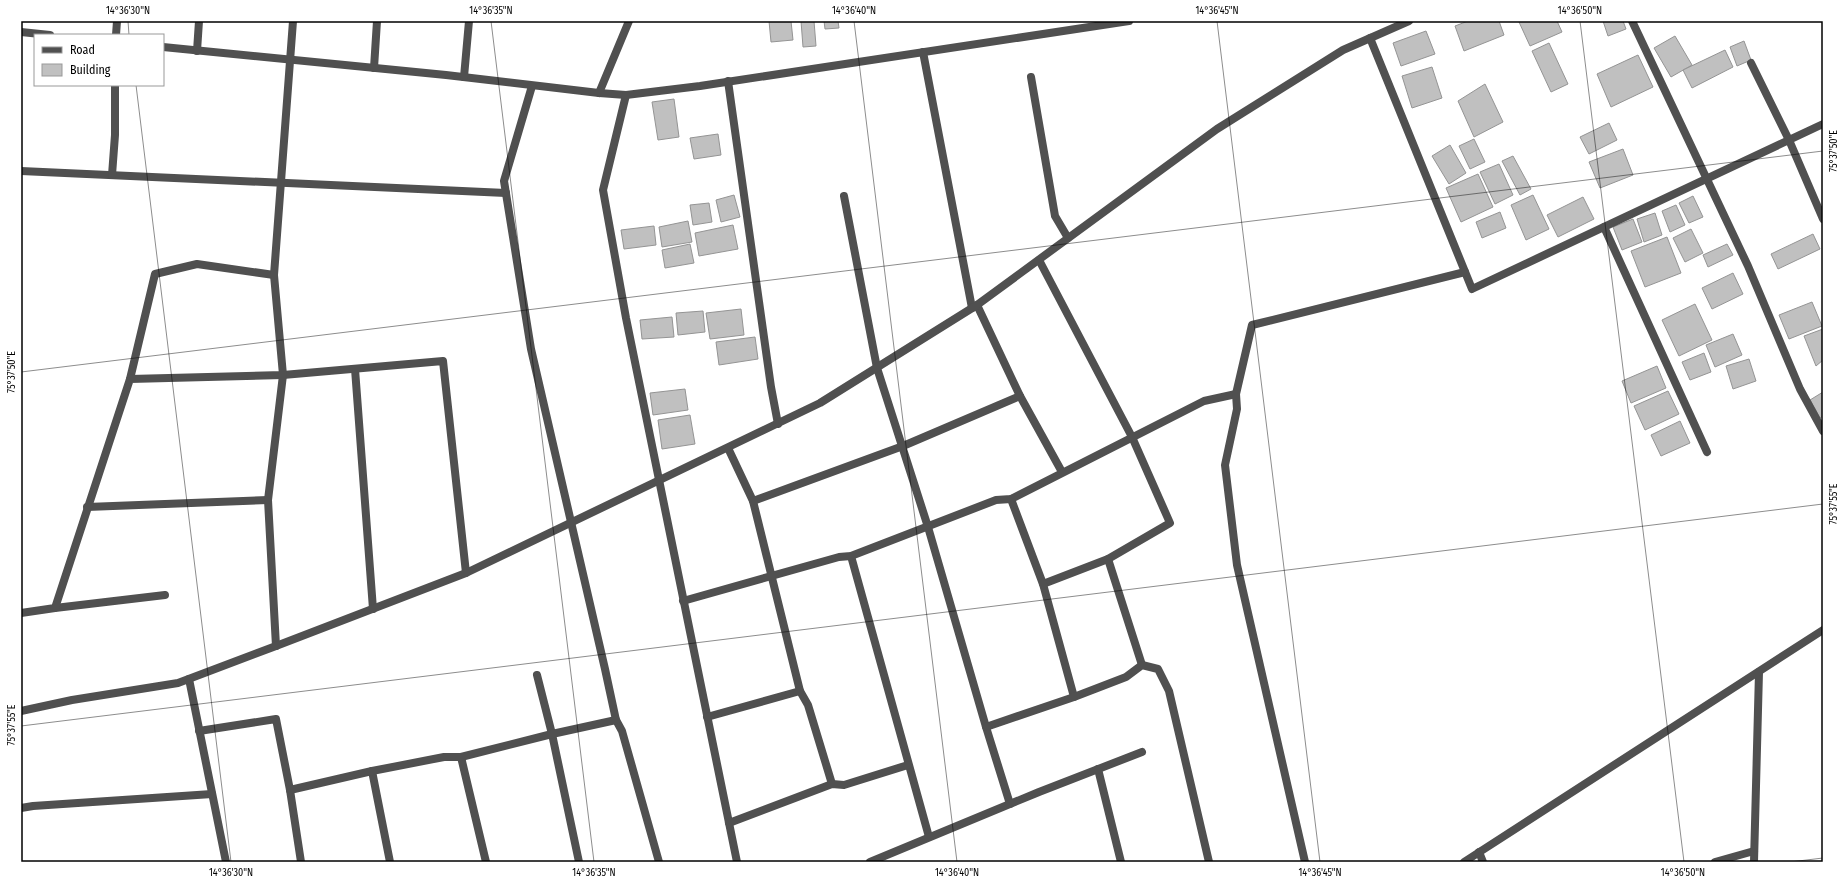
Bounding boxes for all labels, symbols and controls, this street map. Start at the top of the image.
text: 14°36'30"N [106,5,150,17]
text: 14°36'35"N [469,5,513,17]
text: 14°36'40"N [832,5,876,17]
text: 14°36'45"N [1195,5,1239,17]
text: 14°36'50"N [1558,5,1602,17]
legend [34,34,164,86]
text: Road [70,43,95,57]
text: Building [70,63,111,77]
text: 75°37'50"E [1828,130,1840,172]
text: 75°37'50"E [6,351,18,393]
text: 75°37'55"E [1828,483,1840,525]
text: 75°37'55"E [6,704,18,746]
text: 14°36'30"N [209,867,253,879]
text: 14°36'35"N [572,867,616,879]
text: 14°36'40"N [935,867,979,879]
text: 14°36'45"N [1298,867,1342,879]
text: 14°36'50"N [1661,867,1705,879]

